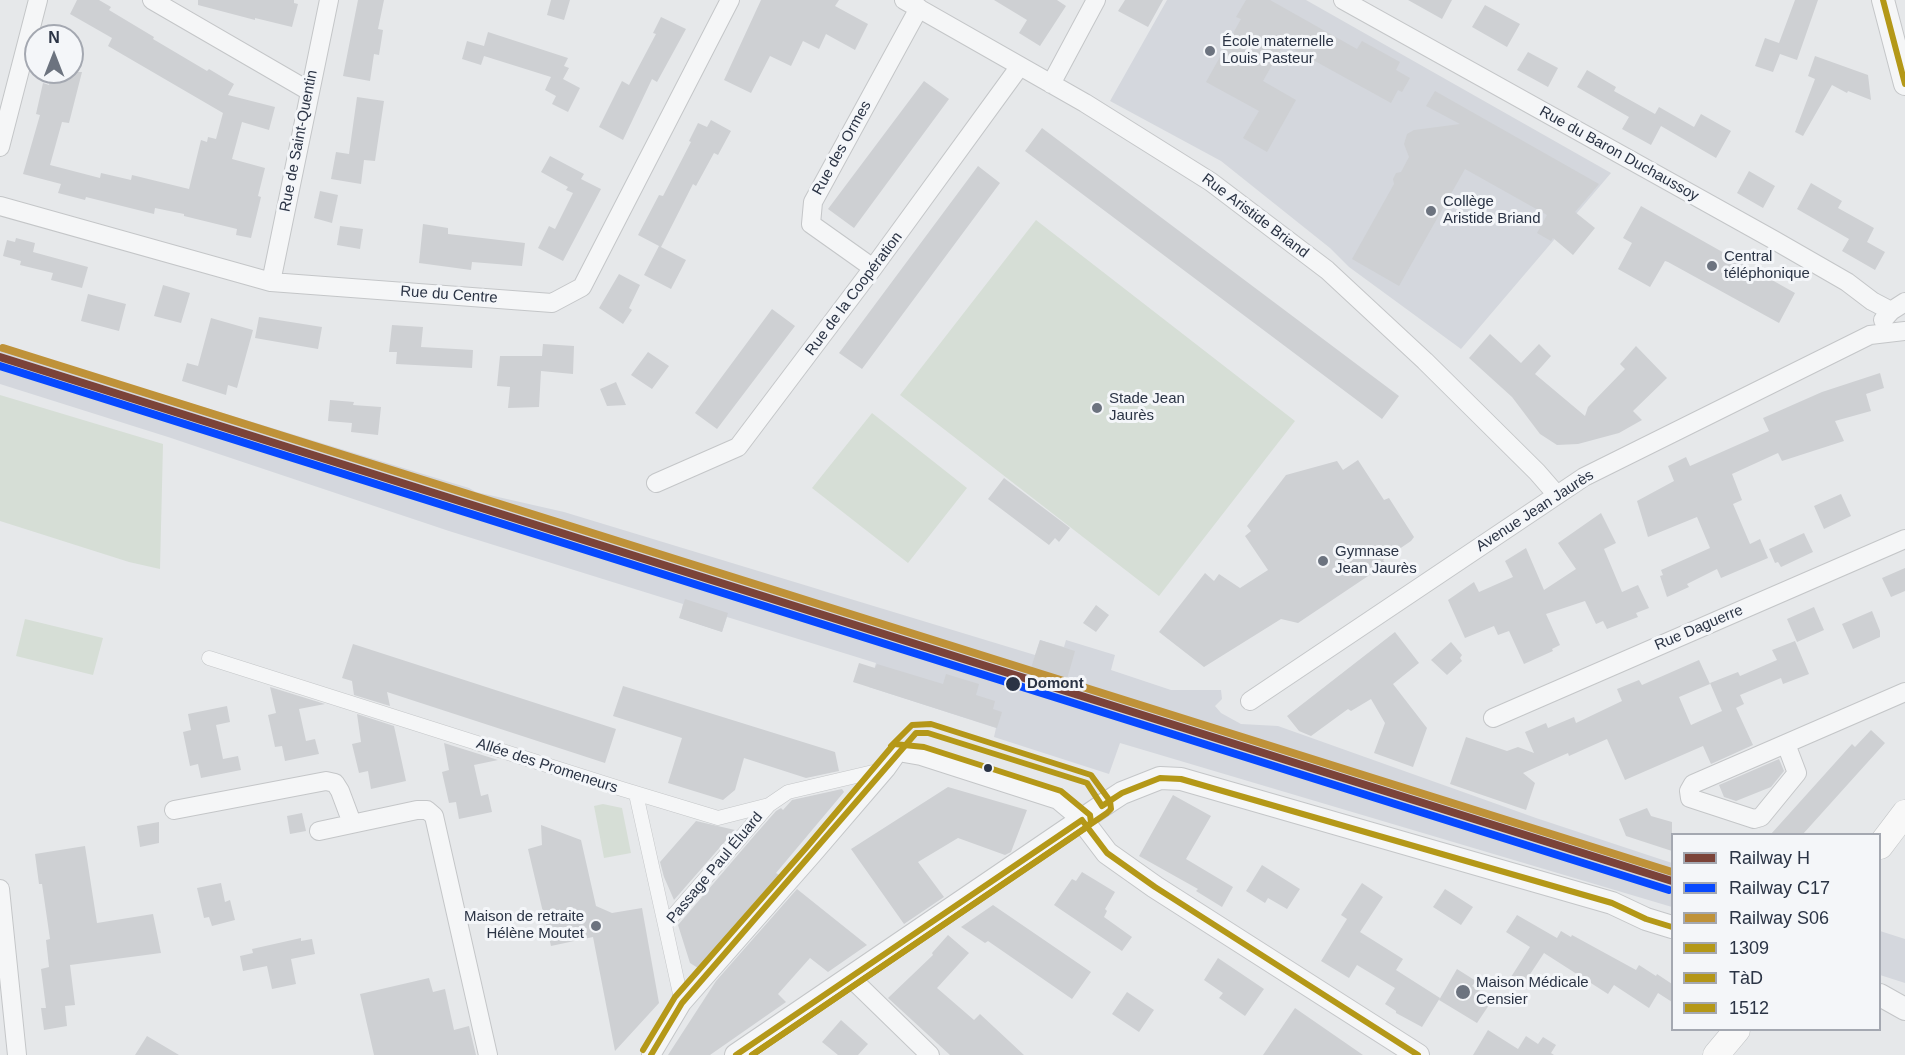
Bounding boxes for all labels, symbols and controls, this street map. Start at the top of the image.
north arrow [24,24,84,84]
text: N [48,29,60,46]
place label: École maternelle Louis Pasteur [1222,33,1334,68]
marker: École maternelle Louis Pasteur [1203,44,1217,58]
street label: Rue de Saint-Quentin [276,68,322,214]
street label: Rue des Ormes [809,98,875,198]
street label: Rue du Baron Duchaussoy [1536,103,1702,205]
street label: Rue Aristide Briand [1198,170,1312,262]
place label: Collège Aristide Briand [1443,193,1541,228]
marker: Collège Aristide Briand [1424,204,1438,218]
street label: Rue de la Coopération [802,229,906,359]
place label: Central téléphonique [1724,248,1810,283]
marker: Central téléphonique [1705,259,1719,273]
street label: Rue du Centre [400,283,498,307]
place label: Stade Jean Jaurès [1109,390,1185,425]
marker: Stade Jean Jaurès [1090,401,1104,415]
street label: Avenue Jean Jaurès [1473,466,1597,556]
place label: Gymnase Jean Jaurès [1335,543,1417,578]
marker: Gymnase Jean Jaurès [1316,554,1330,568]
street label: Rue Daguerre [1652,601,1746,655]
marker: Domont [1004,675,1022,693]
place label: Domont [1027,675,1084,693]
street label: Allée des Promeneurs [474,735,620,797]
unlabelled marker [982,762,994,774]
street label: Passage Paul Éluard [663,809,767,927]
legend [1671,833,1881,1031]
text: Railway H [1729,848,1810,868]
text: Railway C17 [1729,878,1830,898]
place label: Maison de retraite Hélène Moutet [464,908,584,943]
text: Railway S06 [1729,908,1829,928]
marker: Maison de retraite Hélène Moutet [589,919,603,933]
text: 1309 [1729,938,1769,958]
text: TàD [1729,968,1763,988]
place label: Maison Médicale Censier [1476,974,1589,1009]
marker: Maison Médicale Censier [1454,983,1472,1001]
text: 1512 [1729,998,1769,1018]

